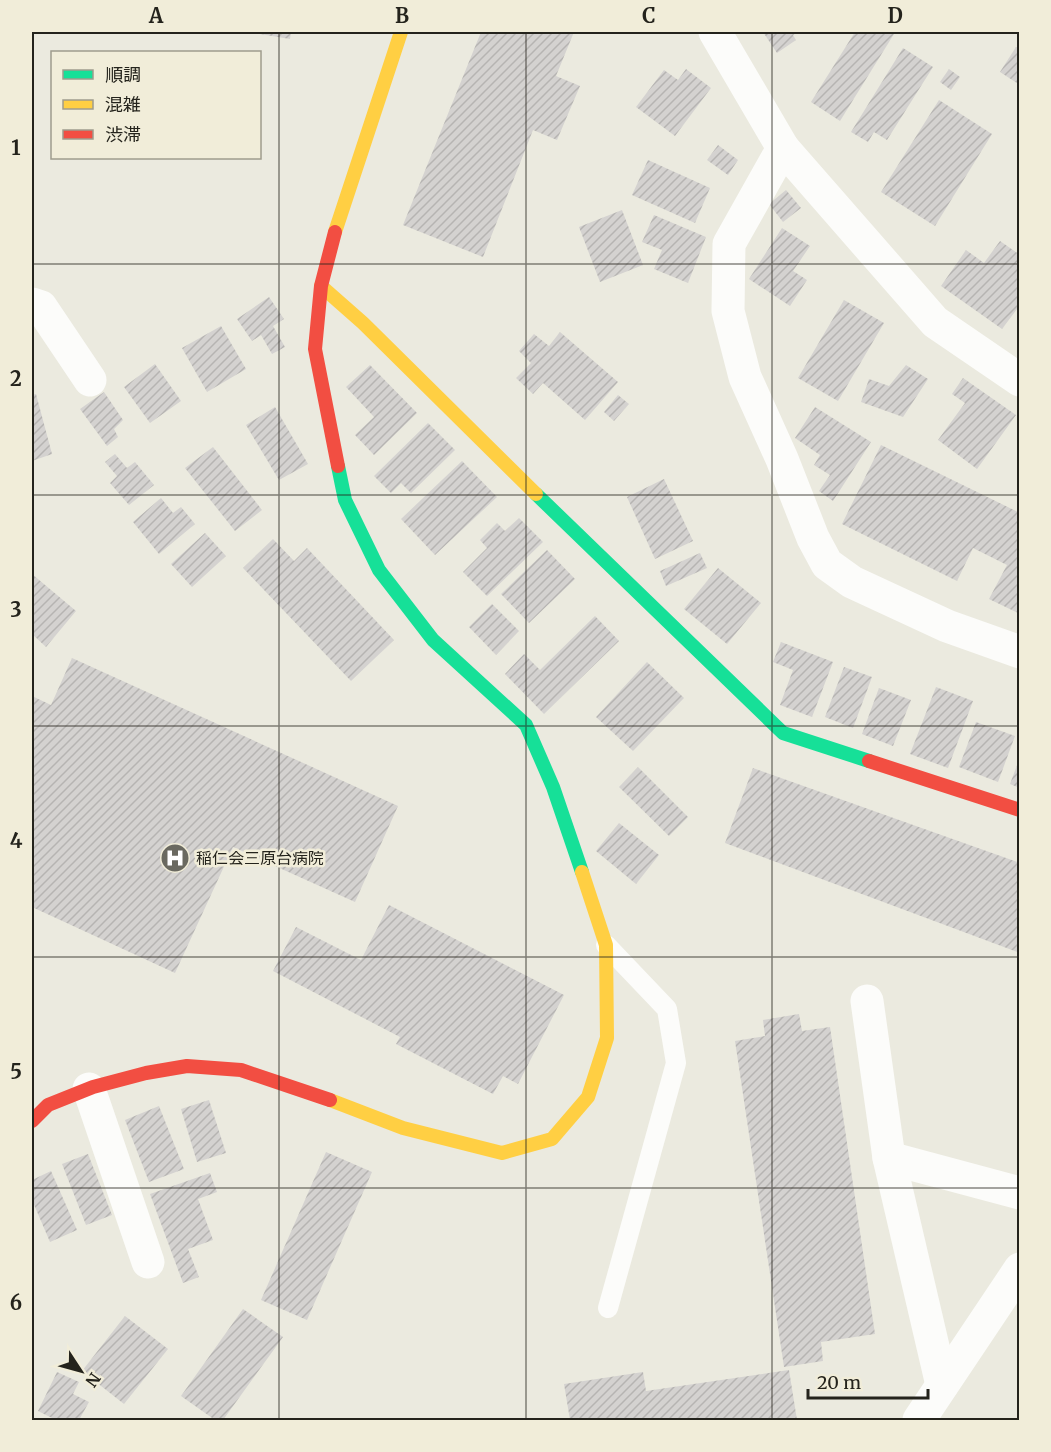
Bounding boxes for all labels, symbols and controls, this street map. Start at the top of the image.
text: A [148,3,164,28]
text: B [395,3,409,28]
text: C [642,3,656,28]
text: D [887,3,903,28]
legend [51,51,261,159]
text: 順調 [105,63,141,86]
text: 混雑 [105,93,141,116]
text: 渋滞 [105,123,141,146]
text: 1 [11,135,21,160]
text: 2 [10,366,22,391]
text: 3 [10,597,22,622]
text: 4 [10,828,23,853]
hospital icon: 稲仁会三原台病院 [159,842,191,874]
place label: 稲仁会三原台病院 [196,848,324,868]
text: 5 [10,1059,22,1084]
text: 6 [10,1290,22,1315]
north arrow [51,1341,111,1401]
scale bar [808,1362,928,1400]
text: N [81,1369,105,1391]
text: 20 m [817,1371,861,1394]

